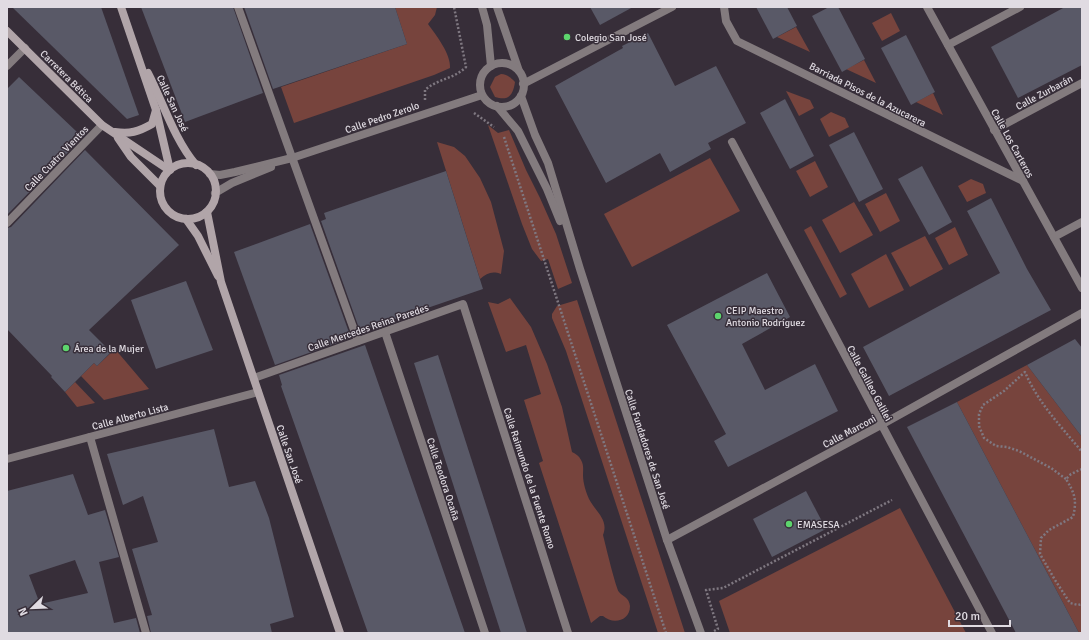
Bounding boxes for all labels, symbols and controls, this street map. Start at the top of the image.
marker: Colegio San José [562,32,572,42]
place label: Colegio San José [575,32,647,44]
street label: Carretera Bética [37,48,95,106]
street label: Barriada Pisos de la Azucarera [807,60,928,130]
street label: Calle San José [154,73,190,134]
street label: Calle Zurbarán [1014,73,1075,113]
street label: Calle Pedro Zerolo [344,100,421,136]
street label: Calle Los Carteros [988,107,1036,181]
street label: Calle Cuatro Vientos [22,123,92,194]
street label: Calle Mercedes Reina Paredes [306,301,431,354]
place label: CEIP Maestro Antonio Rodríguez [726,305,805,329]
marker: CEIP Maestro Antonio Rodríguez [713,311,723,321]
place label: Área de la Mujer [74,342,144,355]
marker: Área de la Mujer [61,343,71,353]
street label: Calle Galileo Galilei [844,344,894,423]
street label: Calle Fundadores de San José [622,388,672,511]
street label: Calle Alberto Lista [91,401,170,433]
street label: Calle Raimundo de la Fuente Romo [501,406,558,550]
street label: Calle Marconi [821,413,878,451]
street label: Calle San José [273,423,305,485]
street label: Calle Teodora Ocaña [424,436,462,522]
marker: EMASESA [784,519,794,529]
place label: EMASESA [797,519,840,531]
north arrow [12,588,52,628]
scale bar [949,602,1010,628]
text: N [16,606,31,618]
text: 20 m [955,609,980,624]

